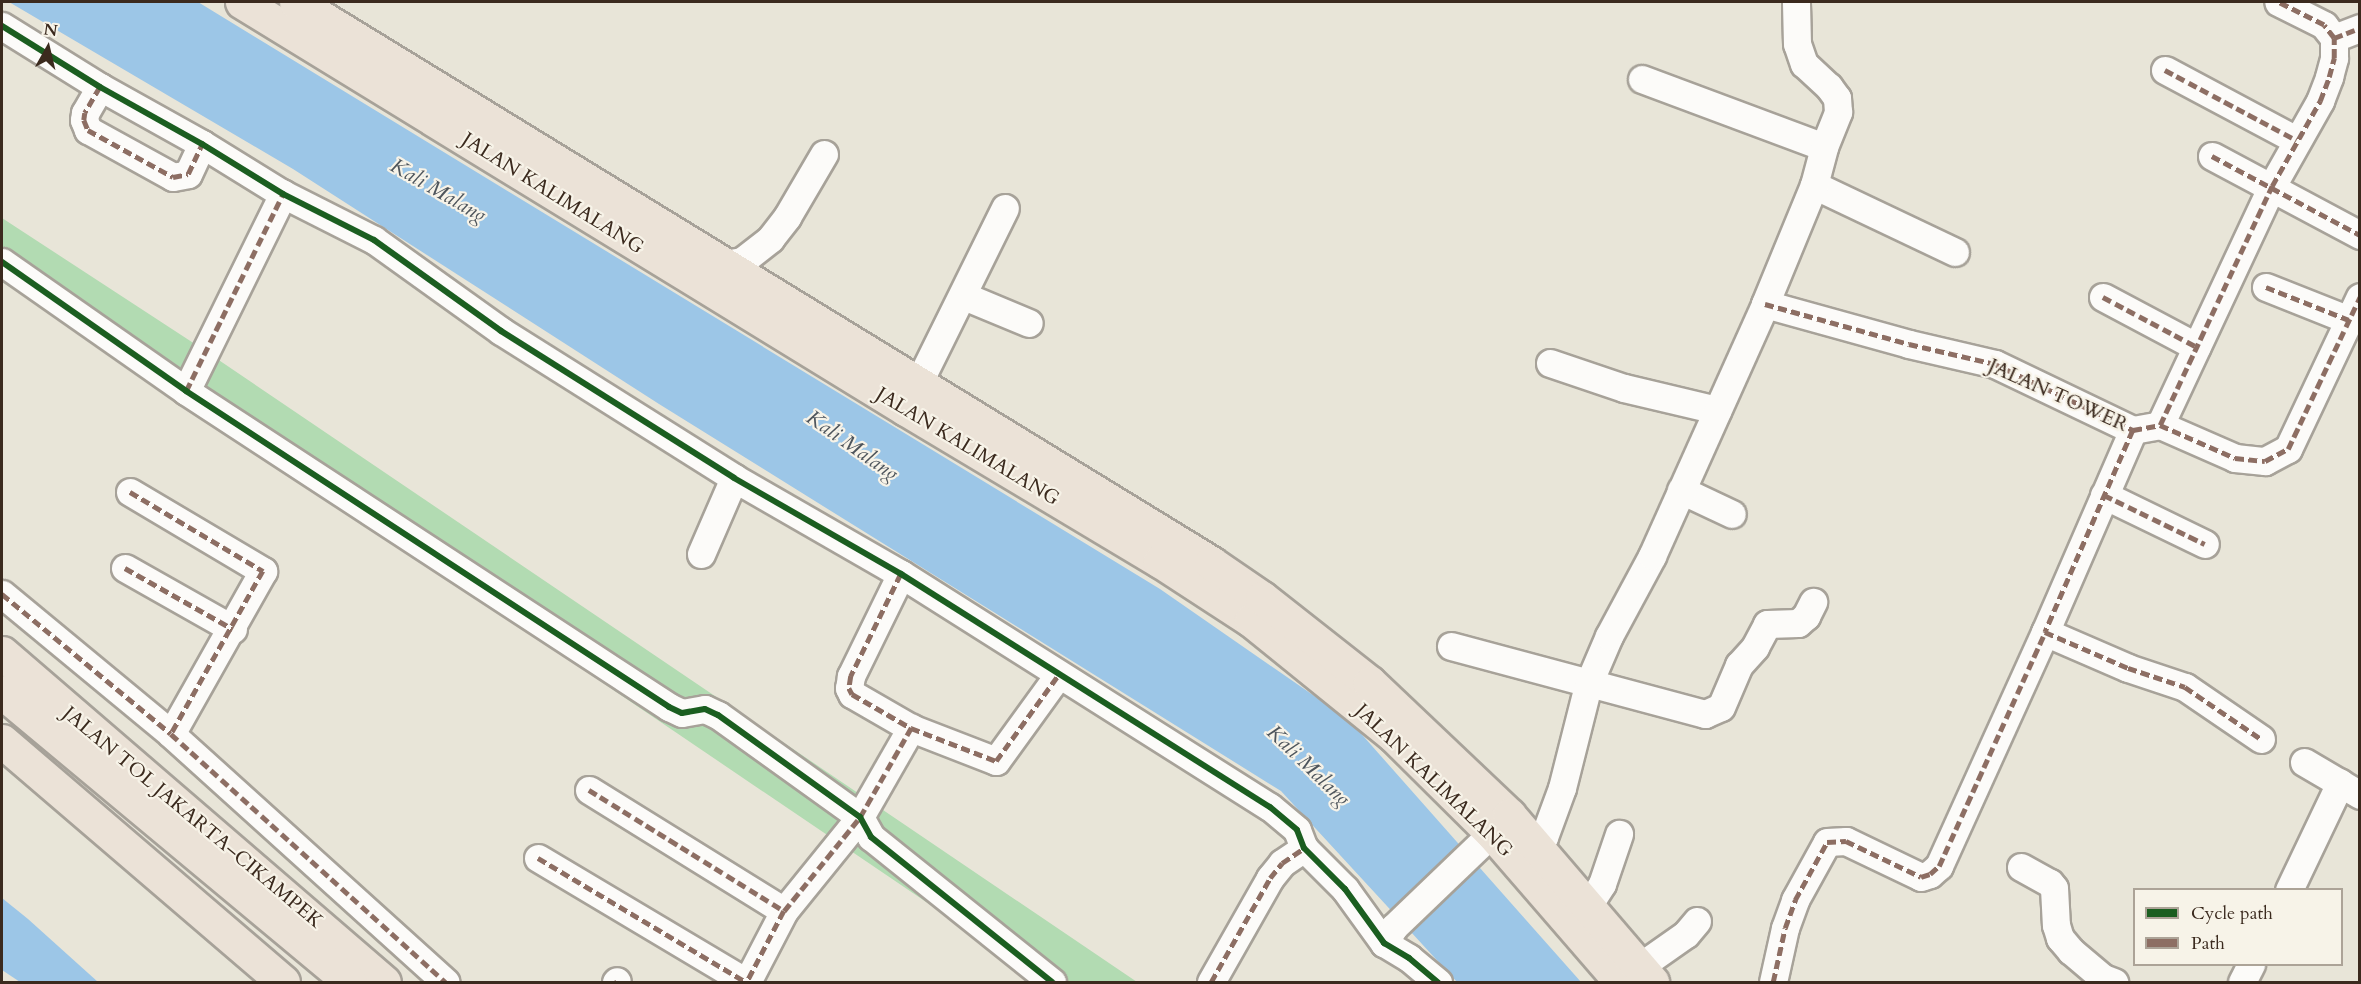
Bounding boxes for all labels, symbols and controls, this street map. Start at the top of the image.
north arrow [18,18,78,78]
text: N [42,18,59,42]
street label: JALAN KALIMALANG [458,127,648,259]
water label: Kali Malang [386,154,490,228]
street label: JALAN TOWER [1985,354,2131,436]
street label: JALAN KALIMALANG [872,382,1064,510]
water label: Kali Malang [801,405,903,487]
street label: JALAN KALIMALANG [1350,698,1518,862]
street label: JALAN TOL JAKARTA–CIKAMPEK [58,701,328,933]
water label: Kali Malang [1261,720,1355,812]
legend [2133,888,2343,966]
text: Cycle path [2191,901,2273,926]
text: Path [2191,931,2225,956]

